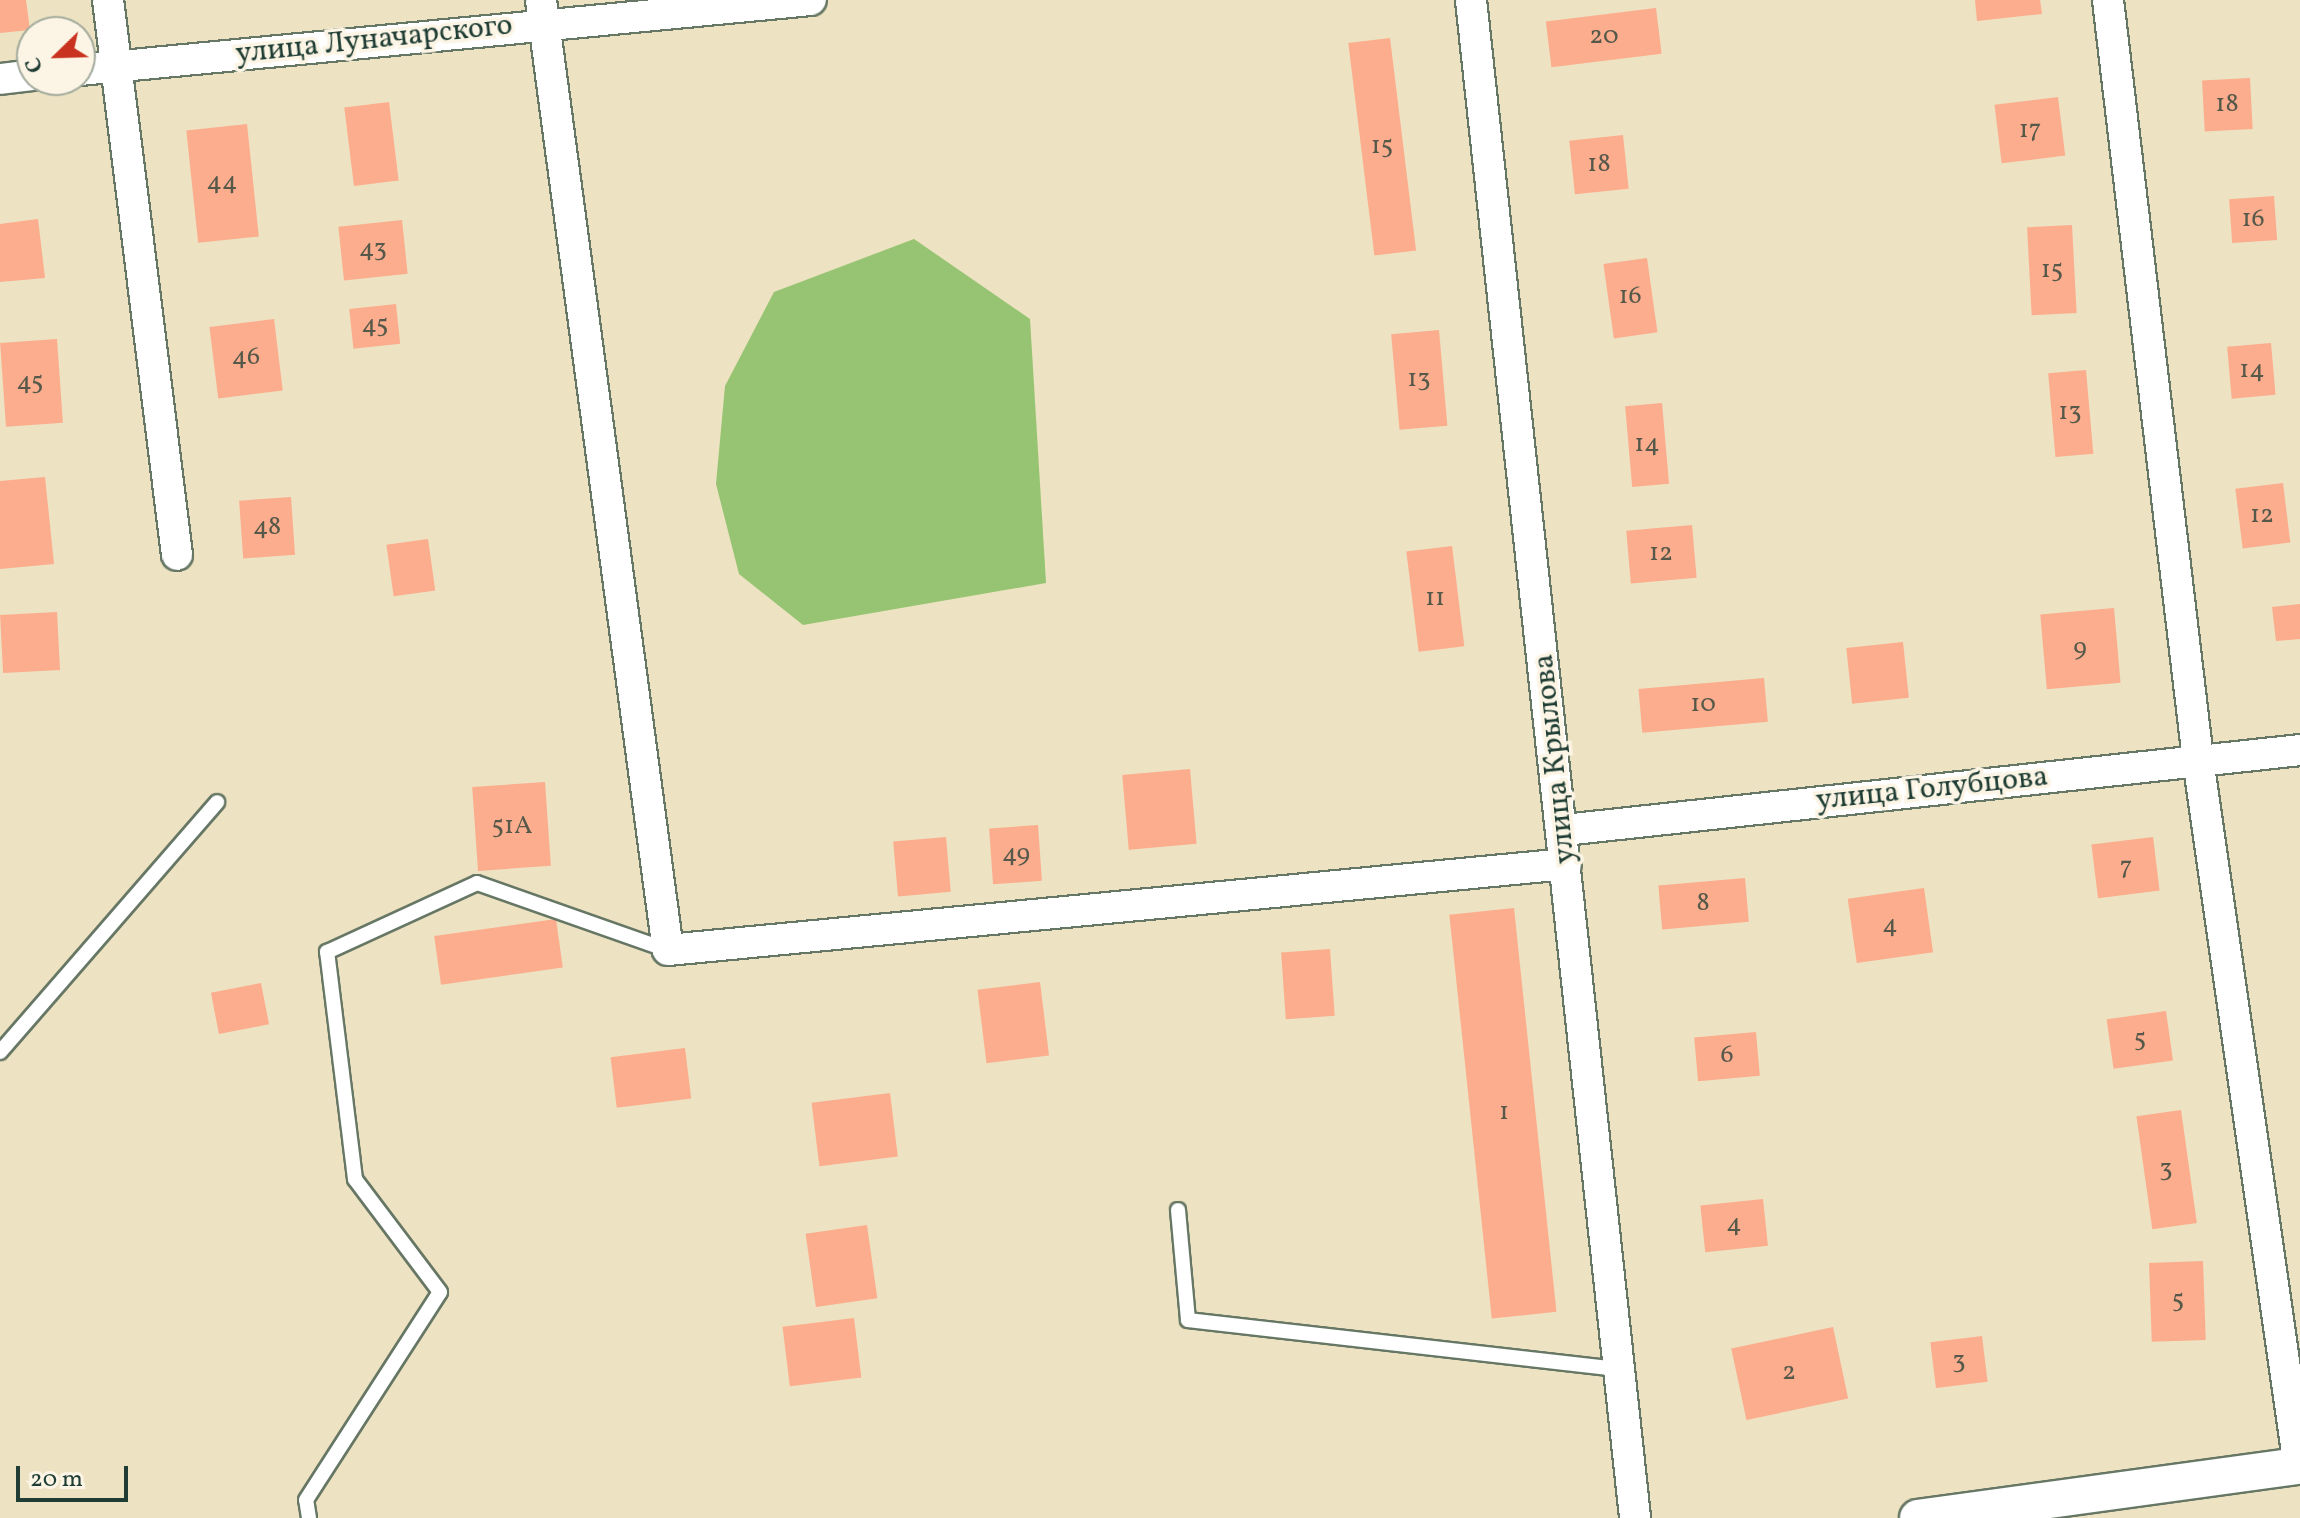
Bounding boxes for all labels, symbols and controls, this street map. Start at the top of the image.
street label: улица Луначарского [234,8,514,72]
north arrow [16,16,96,96]
house number: 20 [1589,21,1619,53]
text: С [18,52,52,77]
house number: 18 [2215,89,2239,121]
house number: 17 [2019,115,2041,147]
house number: 15 [1371,131,1393,163]
house number: 18 [1587,149,1611,181]
house number: 44 [206,167,238,199]
house number: 16 [2241,204,2265,236]
house number: 43 [359,234,387,266]
house number: 15 [2041,255,2063,287]
house number: 16 [1618,281,1642,313]
house number: 45 [361,310,389,342]
house number: 46 [232,342,260,374]
house number: 14 [2239,355,2265,387]
house number: 13 [1407,364,1431,396]
house number: 45 [16,367,44,399]
house number: 13 [2058,397,2082,429]
house number: 14 [1634,429,1660,461]
house number: 12 [2250,500,2274,532]
house number: 48 [253,512,281,544]
house number: 12 [1649,538,1673,570]
house number: 11 [1425,583,1445,615]
house number: 9 [2073,633,2087,665]
street label: улица Крылова [1526,652,1584,866]
house number: 10 [1690,689,1716,721]
street label: улица Голубцова [1814,759,2050,819]
house number: 51А [492,811,532,843]
house number: 49 [1002,839,1030,871]
house number: 7 [2120,852,2132,884]
house number: 8 [1696,888,1710,920]
house number: 4 [1882,910,1898,942]
house number: 5 [2134,1024,2146,1056]
house number: 6 [1720,1040,1734,1072]
house number: 1 [1499,1097,1509,1129]
house number: 3 [2159,1154,2173,1186]
house number: 4 [1726,1209,1742,1241]
house number: 5 [2172,1285,2184,1317]
house number: 3 [1952,1346,1966,1378]
house number: 2 [1782,1357,1796,1389]
scale bar [20,1450,132,1500]
text: 20 m [30,1463,83,1497]

